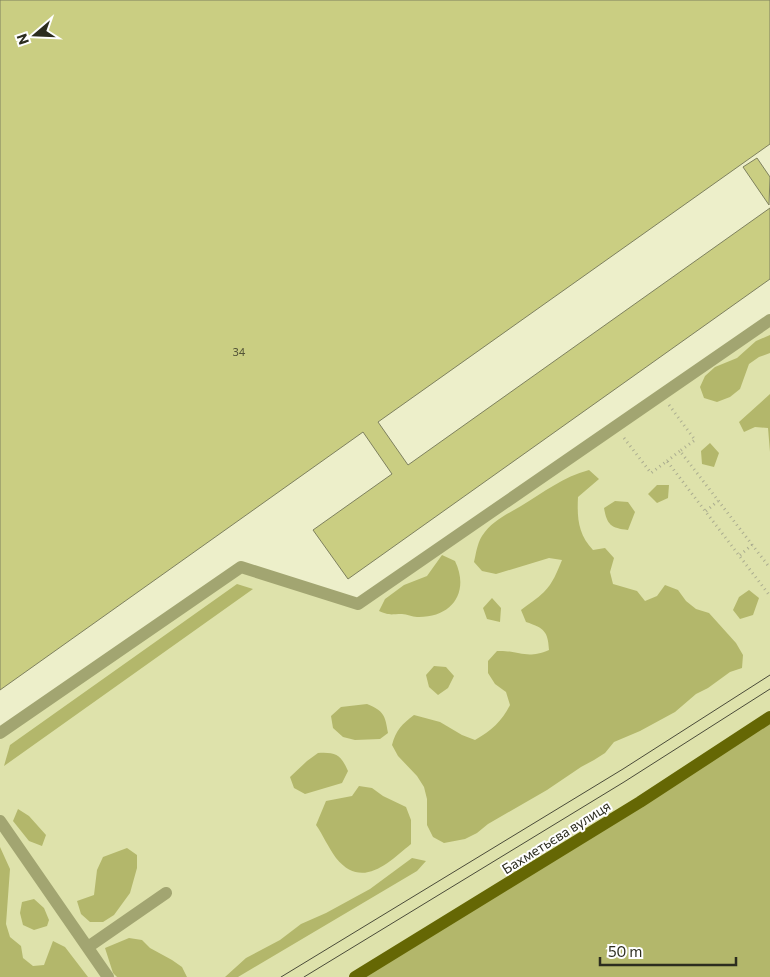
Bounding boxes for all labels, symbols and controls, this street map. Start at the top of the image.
north arrow [10,10,60,60]
text: N [12,32,32,47]
house number: 34 [233,345,246,358]
street label: Бахметьєва вулиця [499,797,613,877]
scale bar [600,934,736,966]
text: 50 m [608,942,642,960]

